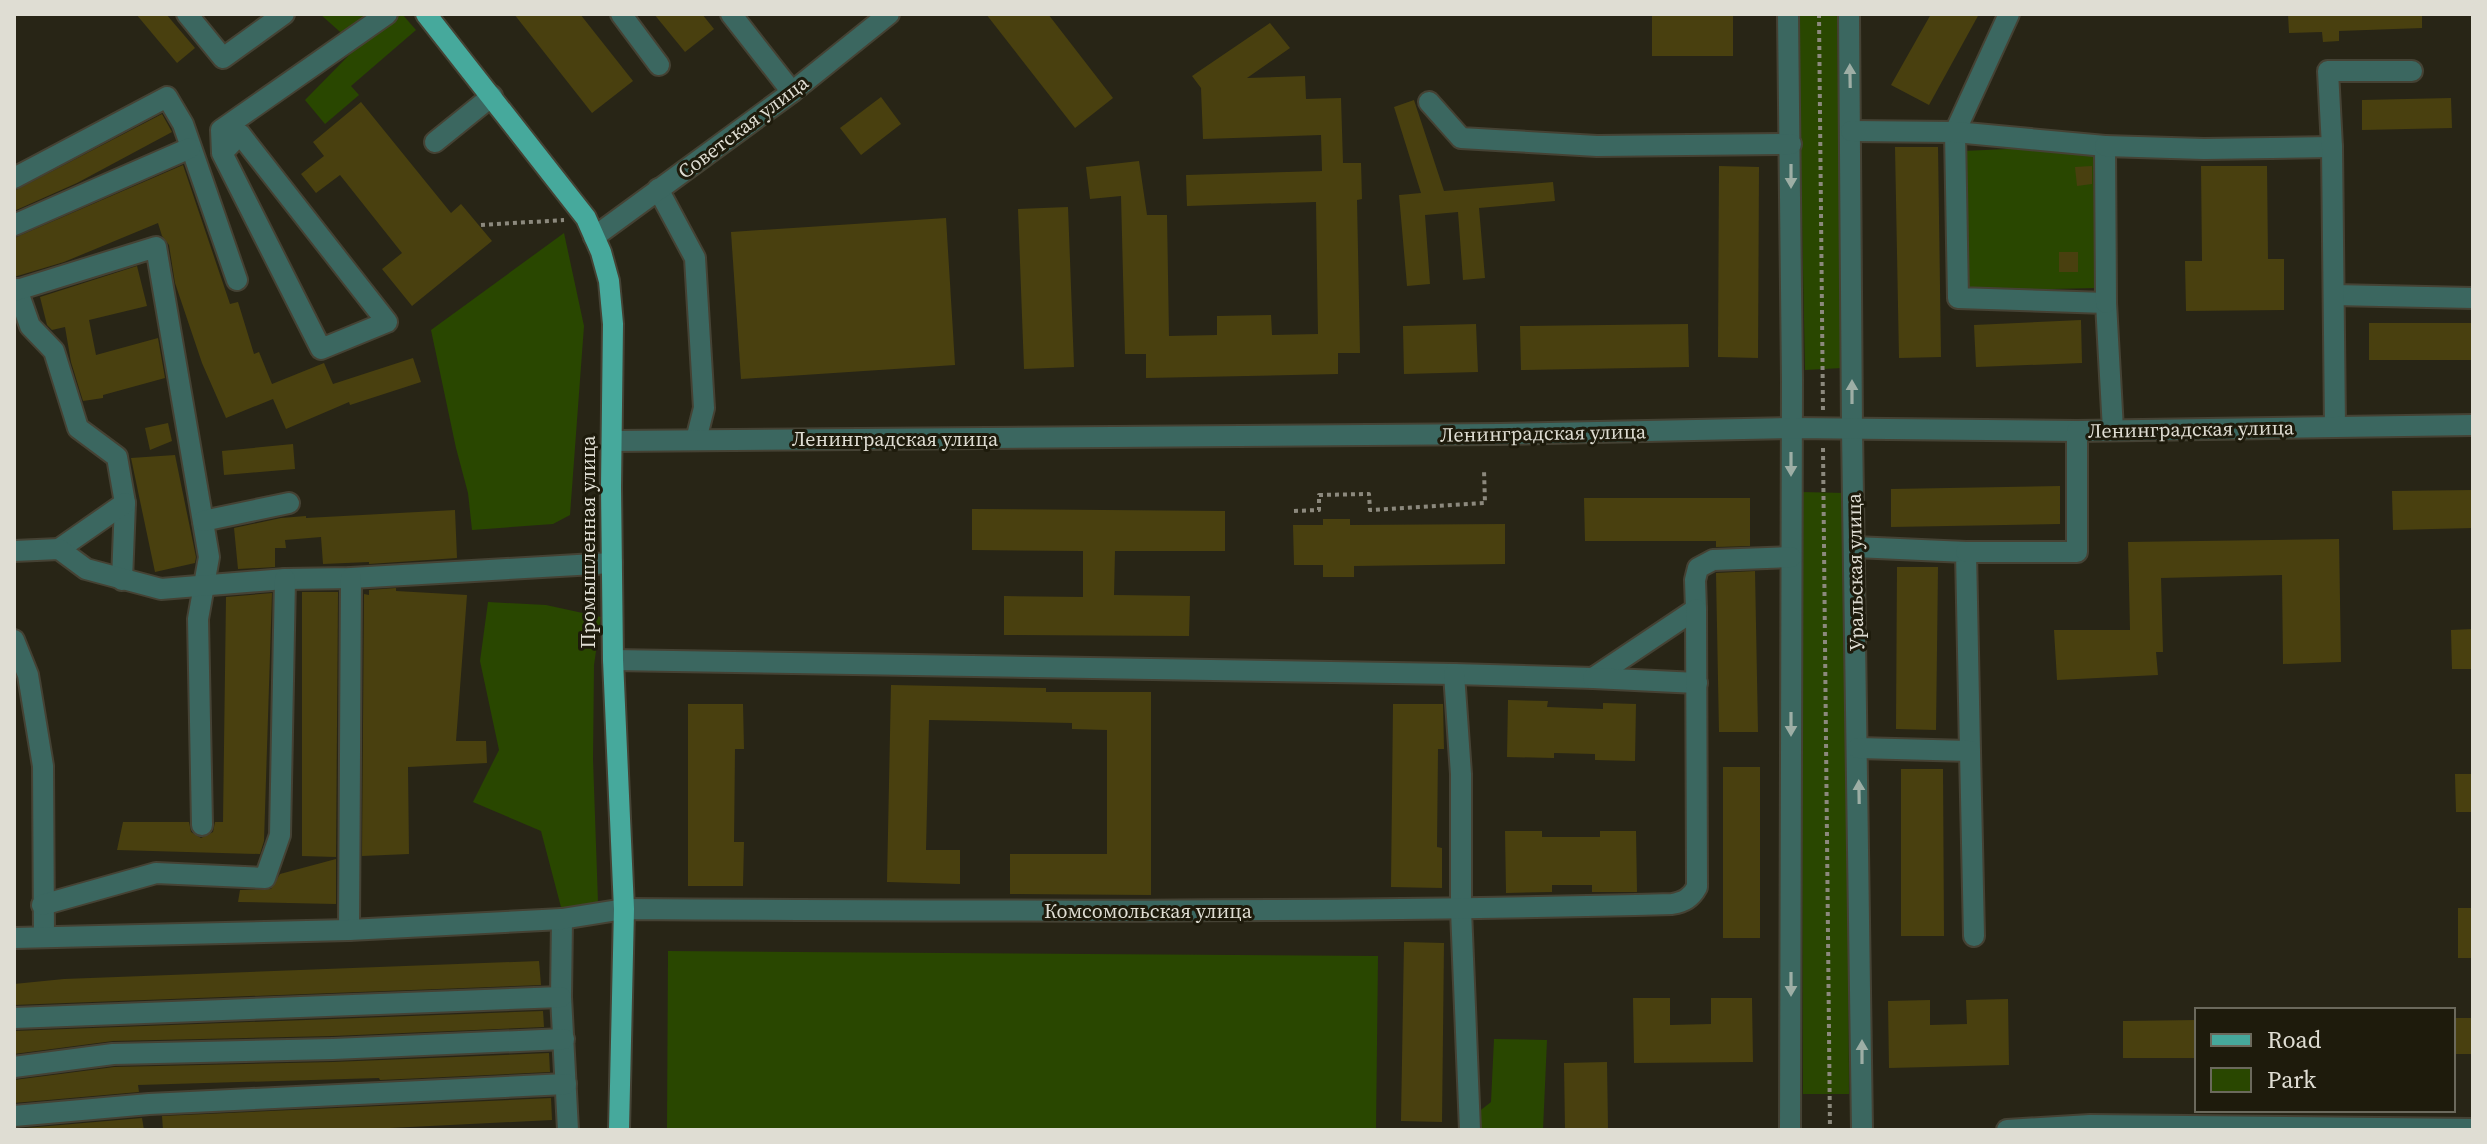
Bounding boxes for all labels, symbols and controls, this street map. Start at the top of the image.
one-way arrow [1844,63,1857,88]
street label: Советская улица [672,68,815,185]
one-way arrow [1785,164,1797,189]
one-way arrow [1846,379,1858,404]
street label: Ленинградская улица [2088,413,2295,445]
street label: Ленинградская улица [1440,417,1647,449]
street label: Ленинградская улица [792,425,999,453]
street label: Промышленная улица [574,435,602,648]
one-way arrow [1785,452,1798,477]
street label: Уральская улица [1840,492,1870,651]
one-way arrow [1785,712,1797,737]
one-way arrow [1853,779,1865,804]
street label: Комсомольская улица [1044,897,1253,925]
one-way arrow [1785,972,1797,997]
legend [2195,1008,2455,1112]
text: Road [2267,1023,2322,1056]
one-way arrow [1856,1039,1868,1064]
text: Park [2267,1063,2317,1096]

